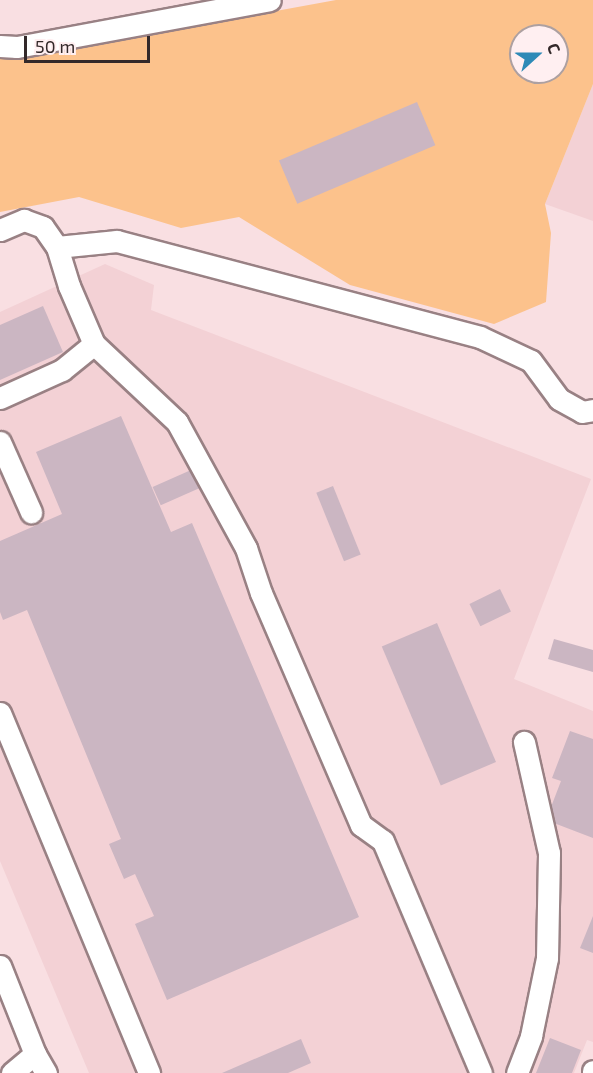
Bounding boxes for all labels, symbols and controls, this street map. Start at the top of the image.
scale bar [27,24,153,62]
north arrow [509,24,569,84]
text: 50 m [35,35,75,57]
text: С [544,40,565,56]

